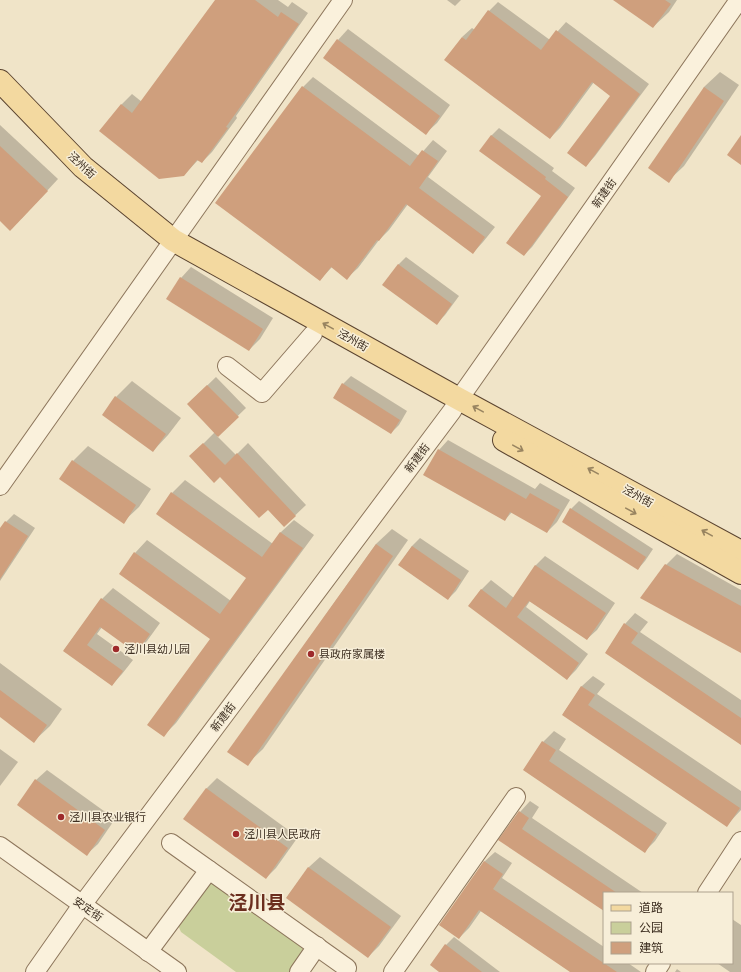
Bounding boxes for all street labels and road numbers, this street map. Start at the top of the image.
street label: 泾州街 [65,147,100,181]
street label: 新建街 [587,174,619,211]
street label: 泾州街 [335,324,372,354]
street label: 新建街 [400,439,433,475]
street label: 泾州街 [620,480,657,510]
street label: 新建街 [206,698,239,734]
street label: 安定街 [70,892,107,924]

